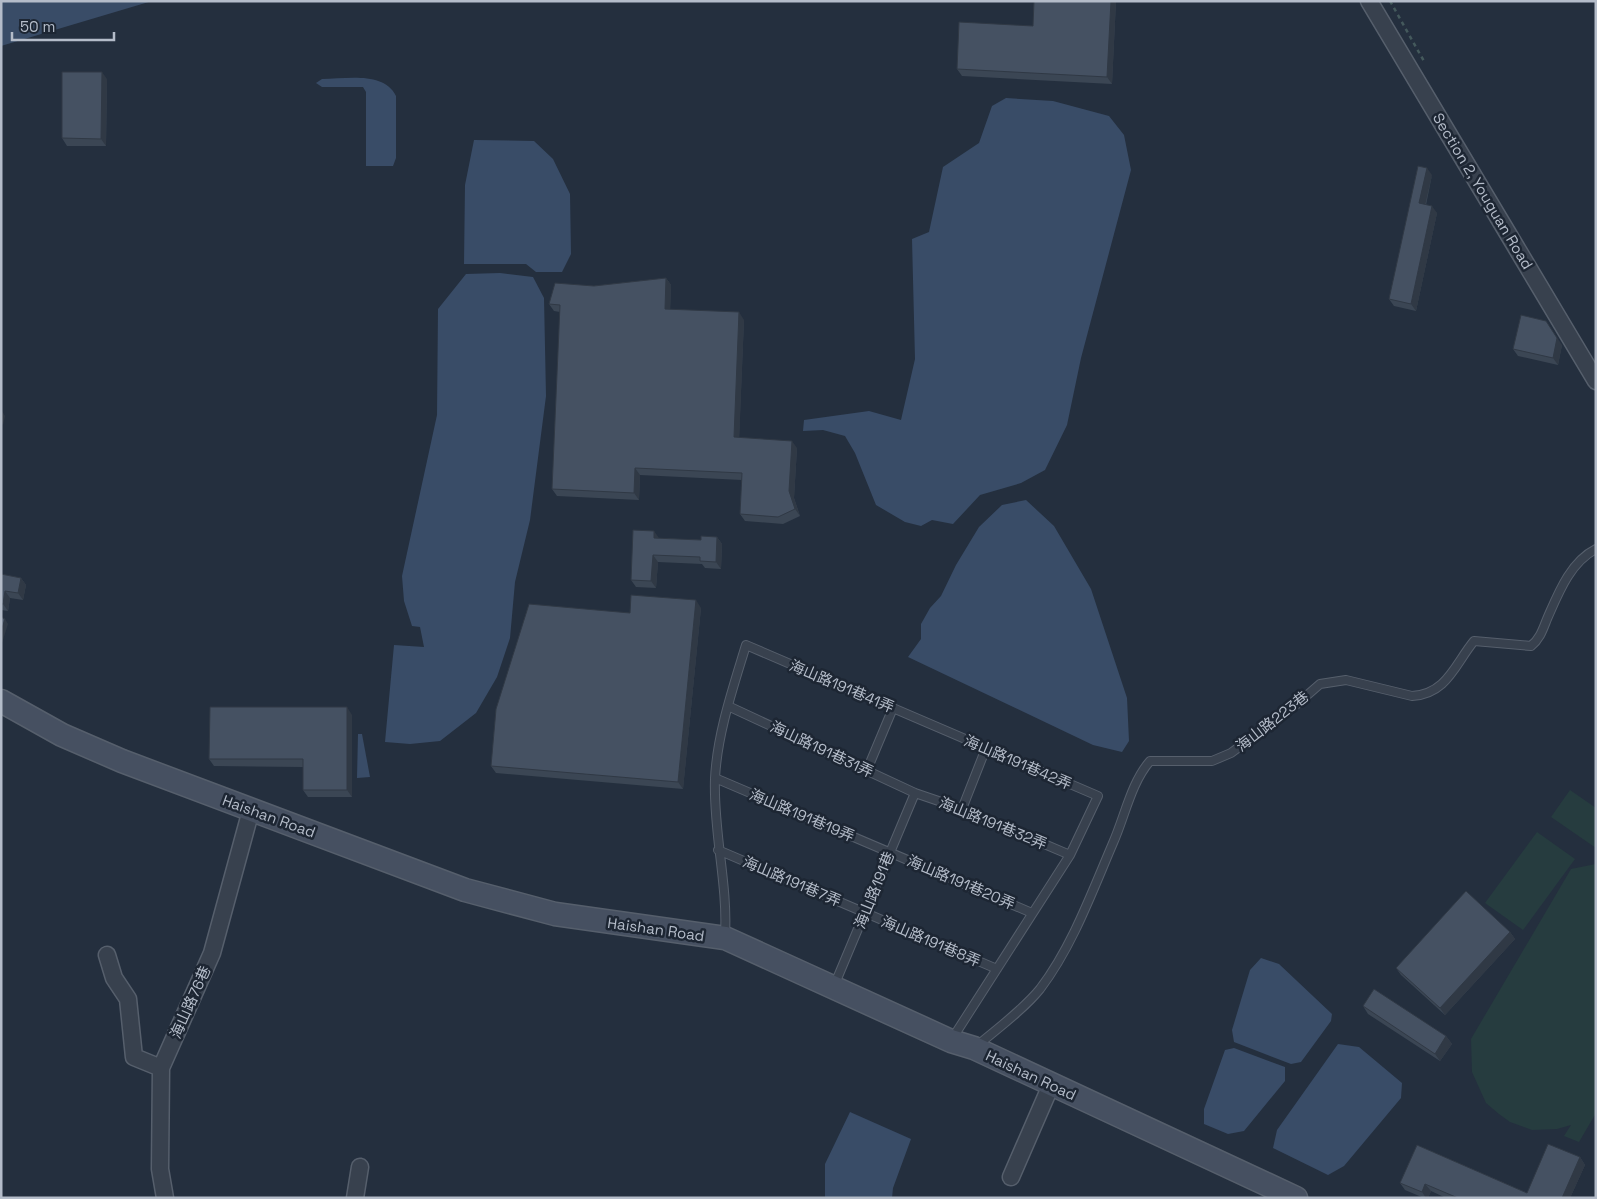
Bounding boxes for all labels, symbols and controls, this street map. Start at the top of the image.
scale bar [12,10,115,42]
text: 50 m [20,17,55,36]
street label: Section 2, Youguan Road [1429,109,1537,273]
street label: 海山路191巷41弄 [787,655,897,717]
street label: 海山路223巷 [1232,687,1312,755]
street label: 海山路191巷31弄 [767,717,877,781]
street label: 海山路191巷42弄 [961,731,1075,793]
street label: 海山路191巷19弄 [747,784,857,846]
street label: Haishan Road [220,790,318,842]
street label: 海山路191巷32弄 [936,793,1050,853]
street label: 海山路191巷 [850,849,898,931]
street label: 海山路191巷20弄 [904,851,1018,913]
street label: 海山路191巷7弄 [740,852,844,910]
street label: 海山路191巷8弄 [878,912,984,970]
street label: Haishan Road [606,913,706,945]
street label: 海山路76巷 [166,963,214,1041]
street label: Haishan Road [983,1046,1079,1104]

